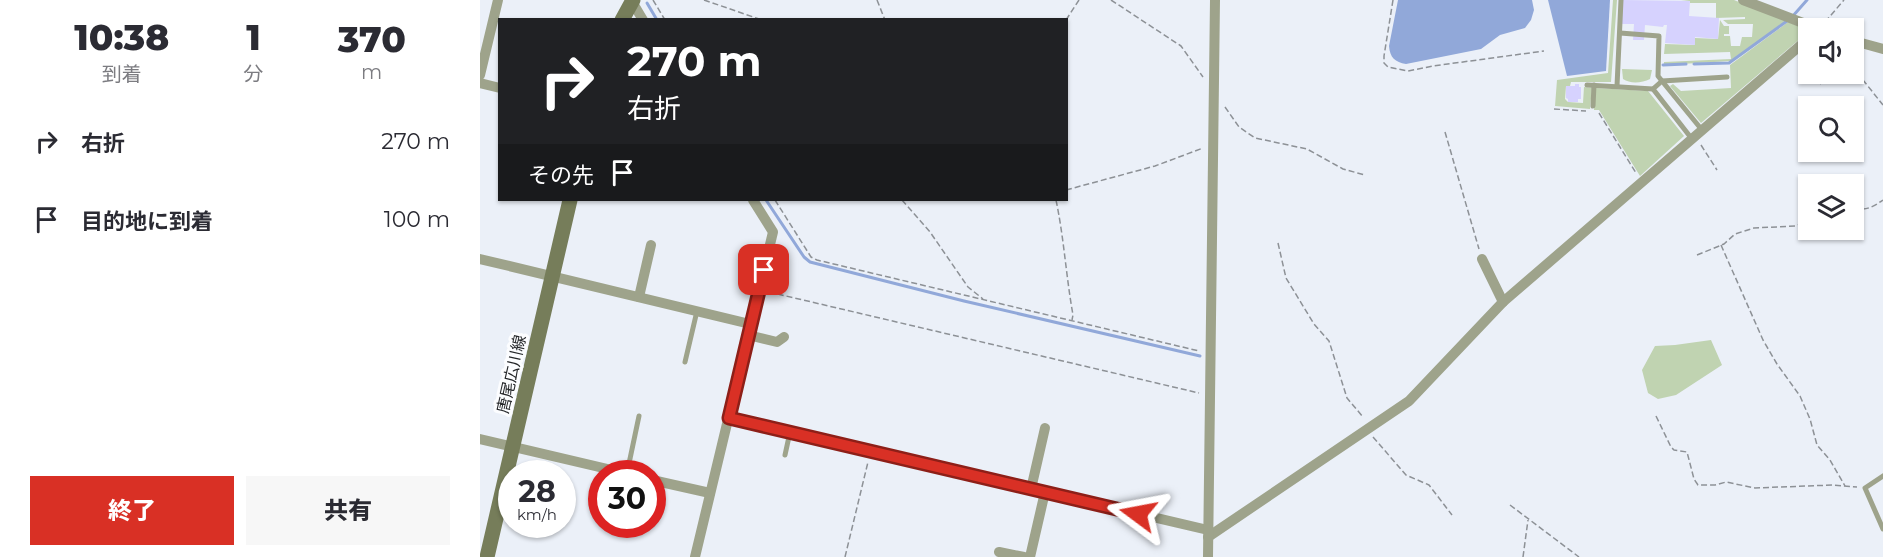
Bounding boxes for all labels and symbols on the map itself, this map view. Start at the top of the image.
pin [738,244,789,295]
street label: 唐尾広川線 [493,333,530,415]
speed limit sign: 30 [588,460,666,538]
position arrow [1106,482,1170,546]

